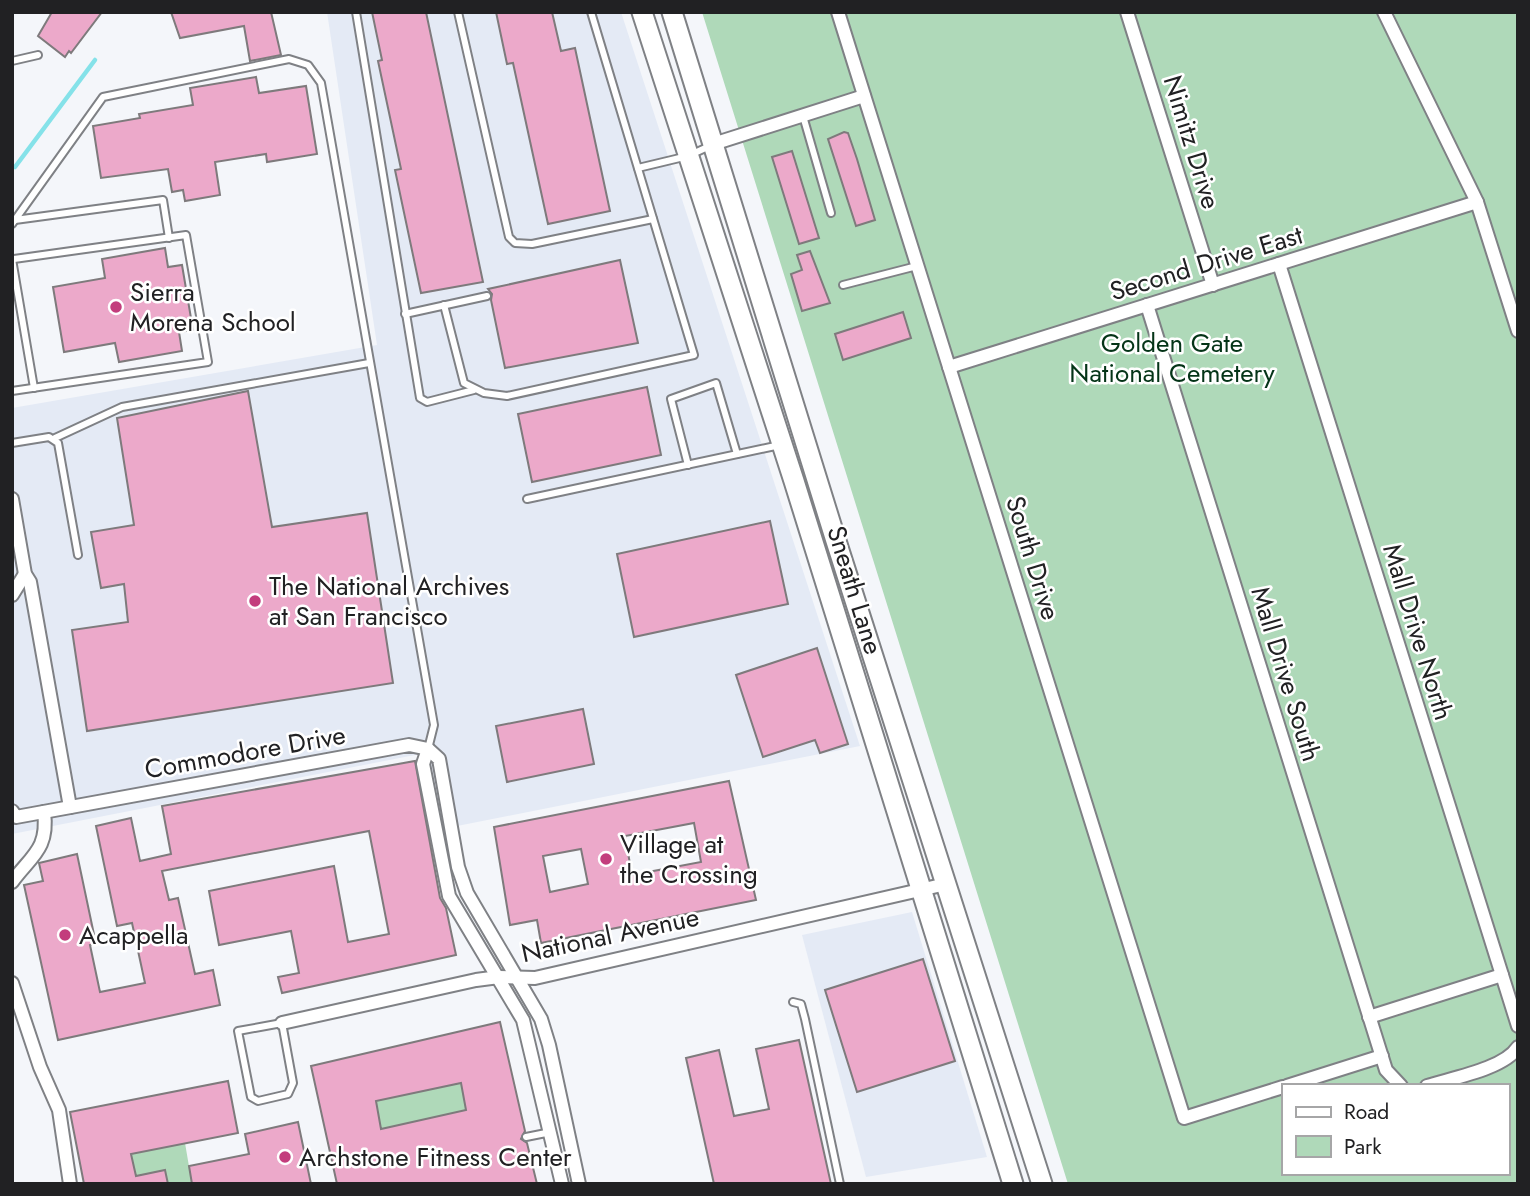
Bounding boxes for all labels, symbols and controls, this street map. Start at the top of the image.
street label: Nimitz Drive [1154,71,1230,213]
street label: Second Drive East [1105,215,1308,310]
place label: Sierra Morena School [130,273,296,341]
marker: Sierra Morena School [108,299,124,315]
park label: Golden Gate National Cemetery [1069,324,1275,392]
street label: South Drive [996,491,1070,625]
street label: Sneath Lane [817,521,893,659]
street label: Mall Drive North [1373,539,1463,725]
place label: The National Archives at San Francisco [269,567,509,635]
street label: Mall Drive South [1241,582,1331,766]
marker: The National Archives at San Francisco [247,593,263,609]
street label: Commodore Drive [142,716,348,788]
place label: Village at the Crossing [620,825,758,893]
marker: Village at the Crossing [598,851,614,867]
street label: National Avenue [518,898,702,972]
place label: Acappella [79,916,189,954]
marker: Acappella [57,927,73,943]
legend [1282,1084,1509,1175]
text: Road [1344,1097,1389,1127]
text: Park [1344,1132,1382,1162]
place label: Archstone Fitness Center [299,1138,572,1176]
marker: Archstone Fitness Center [277,1149,293,1165]

